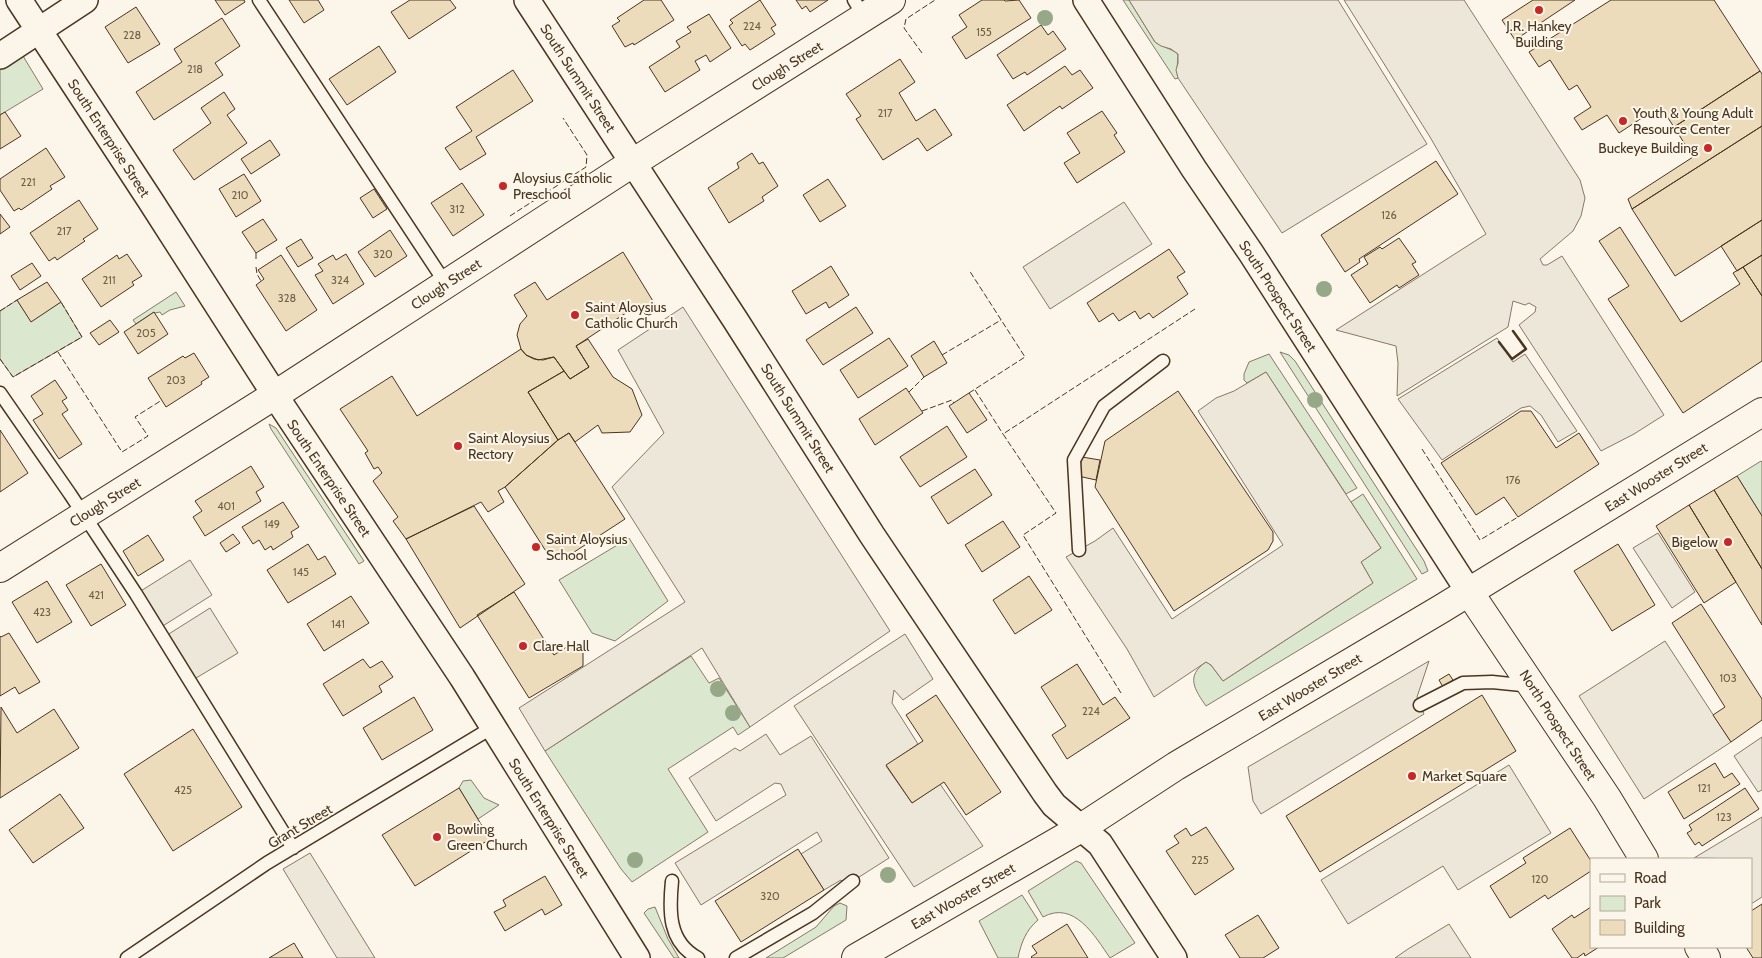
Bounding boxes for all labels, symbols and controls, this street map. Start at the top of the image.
marker: J.R. Hankey Building [1533,4,1545,16]
place label: J.R. Hankey Building [1505,17,1572,51]
house number: 224 [743,19,762,33]
street label: South Summit Street [536,20,620,136]
house number: 155 [976,25,992,39]
house number: 228 [123,28,141,42]
street label: Clough Street [748,37,826,95]
house number: 218 [187,62,203,76]
street label: South Enterprise Street [64,75,154,201]
place label: Youth & Young Adult Resource Center [1632,104,1753,138]
house number: 217 [878,106,893,120]
marker: Youth & Young Adult Resource Center [1617,115,1629,127]
place label: Buckeye Building [1598,139,1699,157]
marker: Buckeye Building [1702,142,1714,154]
place label: Aloysius Catholic Preschool [513,169,612,203]
house number: 221 [20,175,36,189]
marker: Aloysius Catholic Preschool [497,180,509,192]
house number: 210 [231,188,249,202]
house number: 312 [449,202,465,216]
house number: 126 [1381,208,1397,222]
house number: 217 [57,224,72,238]
street label: South Prospect Street [1235,237,1321,355]
house number: 320 [373,247,393,261]
street label: Clough Street [407,254,485,313]
house number: 211 [103,273,115,287]
house number: 324 [331,273,350,287]
house number: 328 [278,291,296,305]
place label: Saint Aloysius Catholic Church [585,298,678,332]
marker: Saint Aloysius Catholic Church [569,309,581,321]
house number: 205 [136,326,156,340]
street label: South Summit Street [757,360,839,476]
house number: 203 [166,373,186,387]
street label: South Enterprise Street [283,416,375,540]
place label: Saint Aloysius Rectory [468,429,550,463]
street label: East Wooster Street [1601,438,1711,516]
marker: Saint Aloysius Rectory [452,440,464,452]
street label: Clough Street [66,473,144,531]
house number: 176 [1505,473,1521,487]
house number: 401 [217,499,235,513]
house number: 149 [264,517,280,531]
place label: Saint Aloysius School [546,530,628,564]
place label: Bigelow [1672,533,1718,551]
marker: Bigelow [1722,536,1734,548]
marker: Saint Aloysius School [530,541,542,553]
house number: 145 [293,565,309,579]
house number: 421 [88,588,104,602]
house number: 423 [33,605,51,619]
house number: 141 [331,617,345,631]
place label: Clare Hall [533,637,590,655]
marker: Clare Hall [517,640,529,652]
street label: East Wooster Street [1255,649,1365,725]
street label: North Prospect Street [1516,666,1601,784]
house number: 103 [1719,671,1737,685]
house number: 224 [1082,704,1101,718]
street label: South Enterprise Street [505,755,593,881]
place label: Market Square [1422,767,1507,785]
marker: Market Square [1406,770,1418,782]
house number: 121 [1698,781,1710,795]
house number: 425 [174,783,192,797]
street label: Grant Street [265,800,336,852]
house number: 123 [1716,810,1732,824]
place label: Bowling Green Church [447,820,528,854]
marker: Bowling Green Church [431,831,443,843]
house number: 225 [1191,853,1209,867]
legend [1590,858,1752,948]
street label: East Wooster Street [908,859,1019,933]
text: Road [1634,869,1667,887]
house number: 120 [1531,872,1549,886]
house number: 320 [760,889,780,903]
text: Park [1634,894,1661,912]
text: Building [1634,919,1685,937]

